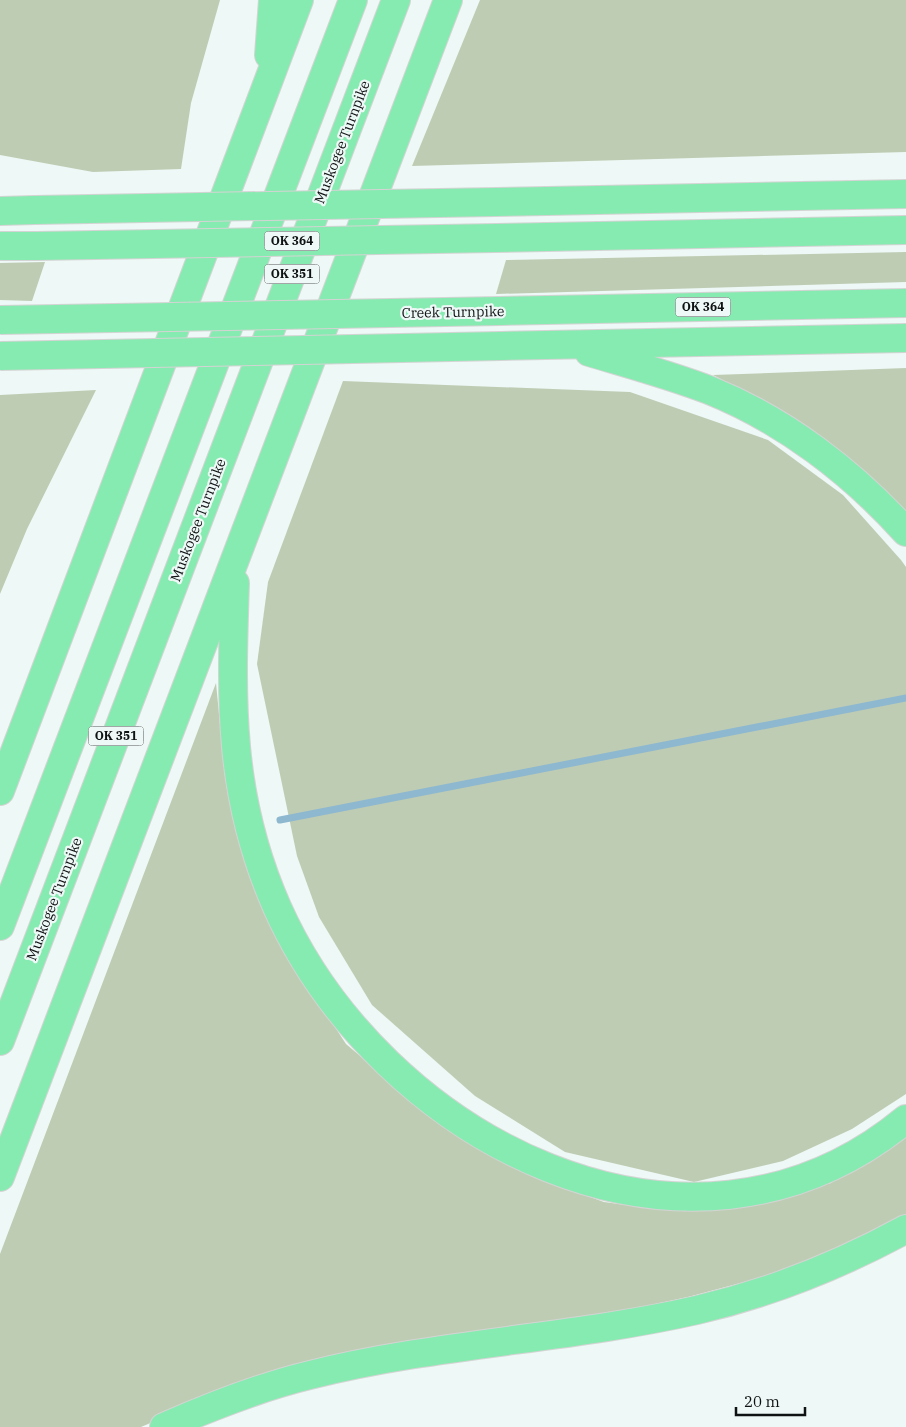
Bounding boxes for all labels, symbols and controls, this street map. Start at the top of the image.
street label: Muskogee Turnpike [310,78,374,206]
road number: OK 364 [264,232,320,250]
road number: OK 351 [264,264,320,284]
road number: OK 364 [676,298,730,316]
street label: Creek Turnpike [402,302,504,322]
street label: Muskogee Turnpike [166,456,230,584]
road number: OK 351 [88,726,144,746]
street label: Muskogee Turnpike [22,835,86,963]
scale bar [736,1384,805,1416]
text: 20 m [744,1392,780,1411]

